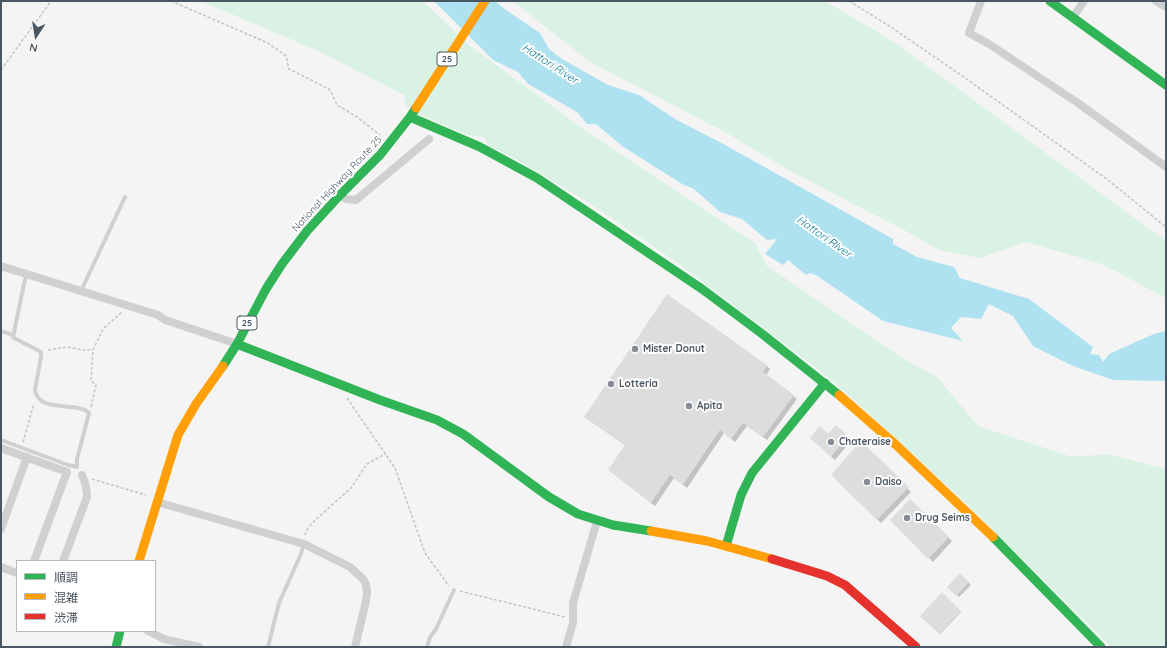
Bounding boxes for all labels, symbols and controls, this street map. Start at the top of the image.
north arrow [16,16,56,56]
text: N [28,40,39,55]
water label: Hattori River [519,41,581,87]
road number: 25 [437,52,457,66]
street label: National Highway Route 25 [290,134,384,234]
water label: Hattori River [794,213,854,261]
road number: 25 [237,316,257,330]
place label: Mister Donut [643,343,705,355]
marker: Mister Donut [630,344,640,354]
place label: Lotteria [619,378,658,390]
marker: Lotteria [606,379,616,389]
place label: Apita [697,400,722,412]
marker: Apita [684,401,694,411]
place label: Chateraise [839,436,891,448]
marker: Chateraise [826,437,836,447]
place label: Daiso [875,476,902,488]
marker: Daiso [862,477,872,487]
place label: Drug Seims [915,512,970,524]
marker: Drug Seims [902,513,912,523]
legend [16,560,156,632]
text: 順調 [54,570,78,585]
text: 混雑 [54,590,78,605]
text: 渋滞 [54,610,78,625]

